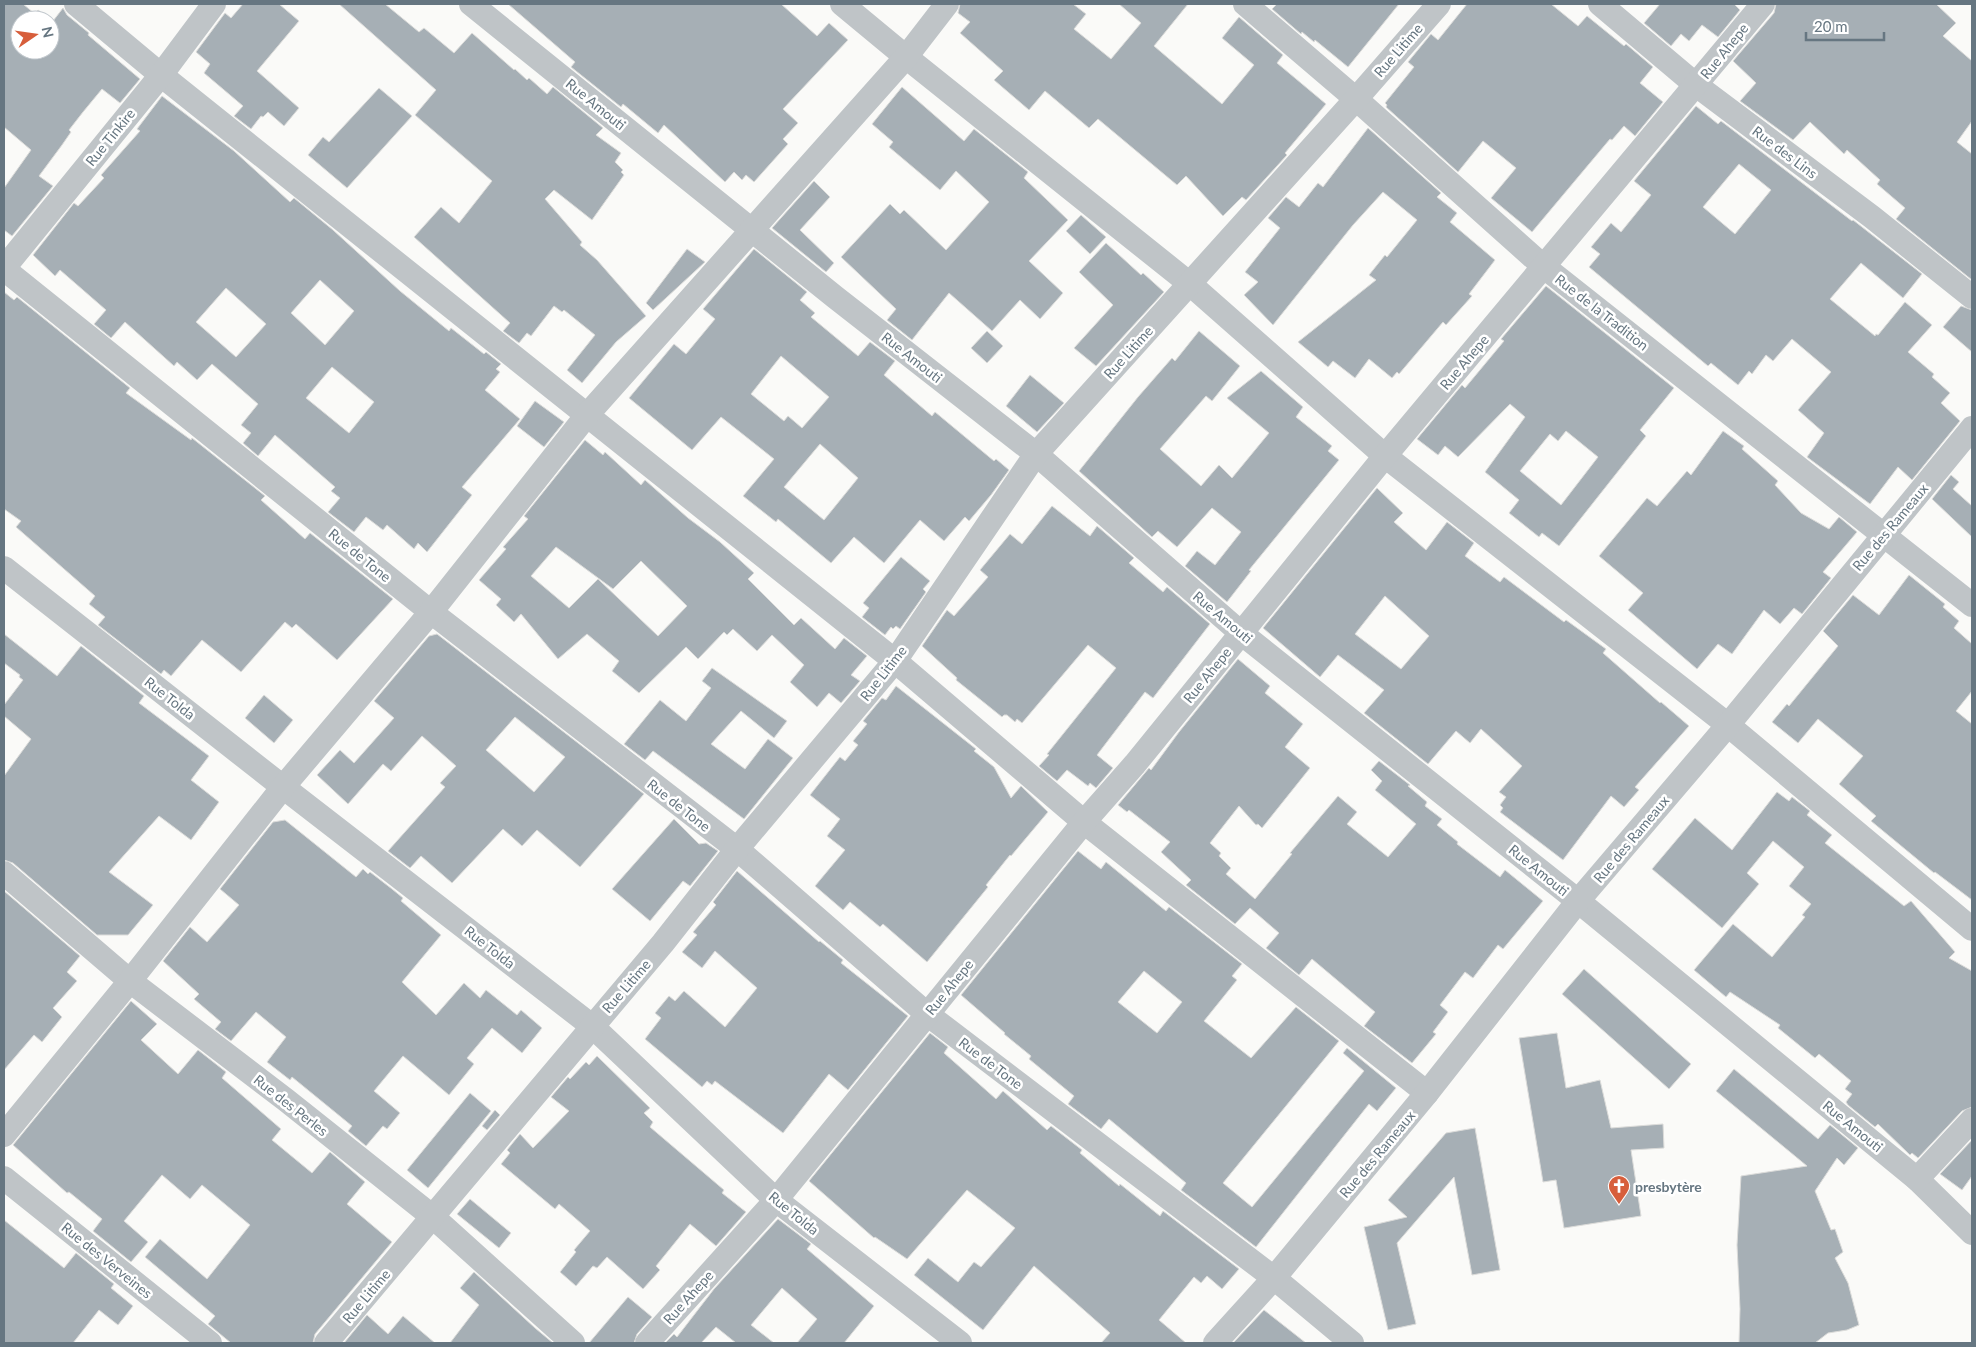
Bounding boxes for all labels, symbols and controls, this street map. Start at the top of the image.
north arrow [10,10,60,60]
scale bar [1806,10,1884,42]
text: 20 m [1814,17,1848,35]
street label: Rue Litime [1370,20,1426,80]
street label: Rue Ahepe [1696,20,1752,82]
text: N [39,25,58,39]
street label: Rue Amouti [563,75,629,133]
street label: Rue Tinkire [82,105,138,169]
street label: Rue des Lins [1749,122,1821,182]
street label: Rue de la Tradition [1552,270,1652,354]
street label: Rue Litime [1100,322,1156,382]
street label: Rue Amouti [878,328,946,386]
street label: Rue Ahepe [1436,331,1492,393]
street label: Rue des Rameaux [1849,480,1931,574]
street label: Rue de Tone [325,525,395,585]
street label: Rue Amouti [1190,587,1256,647]
street label: Rue Litime [856,642,910,704]
street label: Rue Ahepe [1179,644,1235,706]
street label: Rue Tolda [141,673,199,723]
street label: Rue de Tone [644,775,714,835]
street label: Rue des Rameaux [1590,792,1672,886]
street label: Rue Amouti [1506,841,1572,899]
street label: Rue Tolda [461,922,519,972]
street label: Rue Litime [598,956,654,1016]
street label: Rue Ahepe [921,956,977,1018]
street label: Rue de Tone [956,1034,1026,1092]
street label: Rue des Perles [251,1071,331,1139]
street label: Rue Amouti [1820,1097,1886,1155]
street label: Rue des Rameaux [1336,1107,1418,1201]
church icon: presbytère [1607,1174,1631,1205]
place label: presbytère [1635,1178,1702,1195]
street label: Rue Tolda [766,1188,822,1238]
street label: Rue des Verveines [58,1218,156,1302]
street label: Rue Litime [338,1266,394,1326]
street label: Rue Ahepe [659,1267,717,1327]

